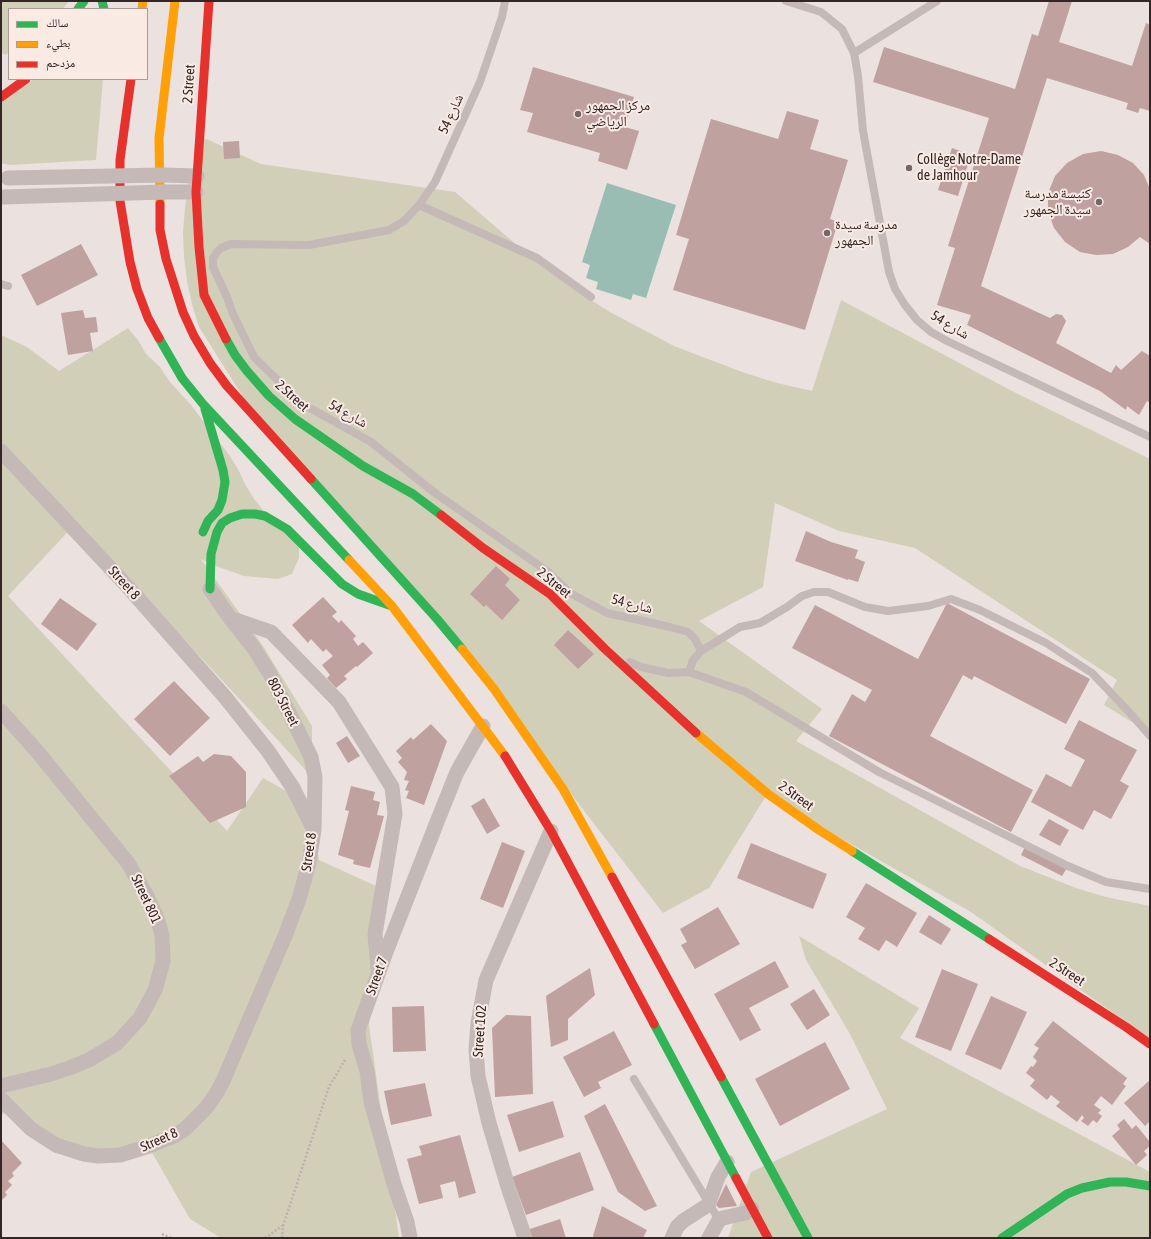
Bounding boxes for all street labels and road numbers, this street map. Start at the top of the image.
street label: 2 Street [179,64,199,104]
street label: شارع 54 [435,92,467,136]
street label: شارع 54 [928,307,972,343]
street label: 2 Street [272,377,312,415]
street label: شارع 54 [326,397,370,431]
street label: Street 8 [105,563,143,603]
street label: 2 Street [533,564,575,602]
street label: شارع 54 [610,591,654,617]
street label: 803 Street [264,675,302,729]
street label: 2 Street [775,778,817,814]
street label: Street 8 [298,831,320,873]
street label: Street 801 [127,872,165,926]
street label: 2 Street [1046,954,1088,990]
street label: Street 7 [362,955,392,997]
street label: Street 102 [470,1004,490,1058]
street label: Street 8 [138,1124,180,1156]

